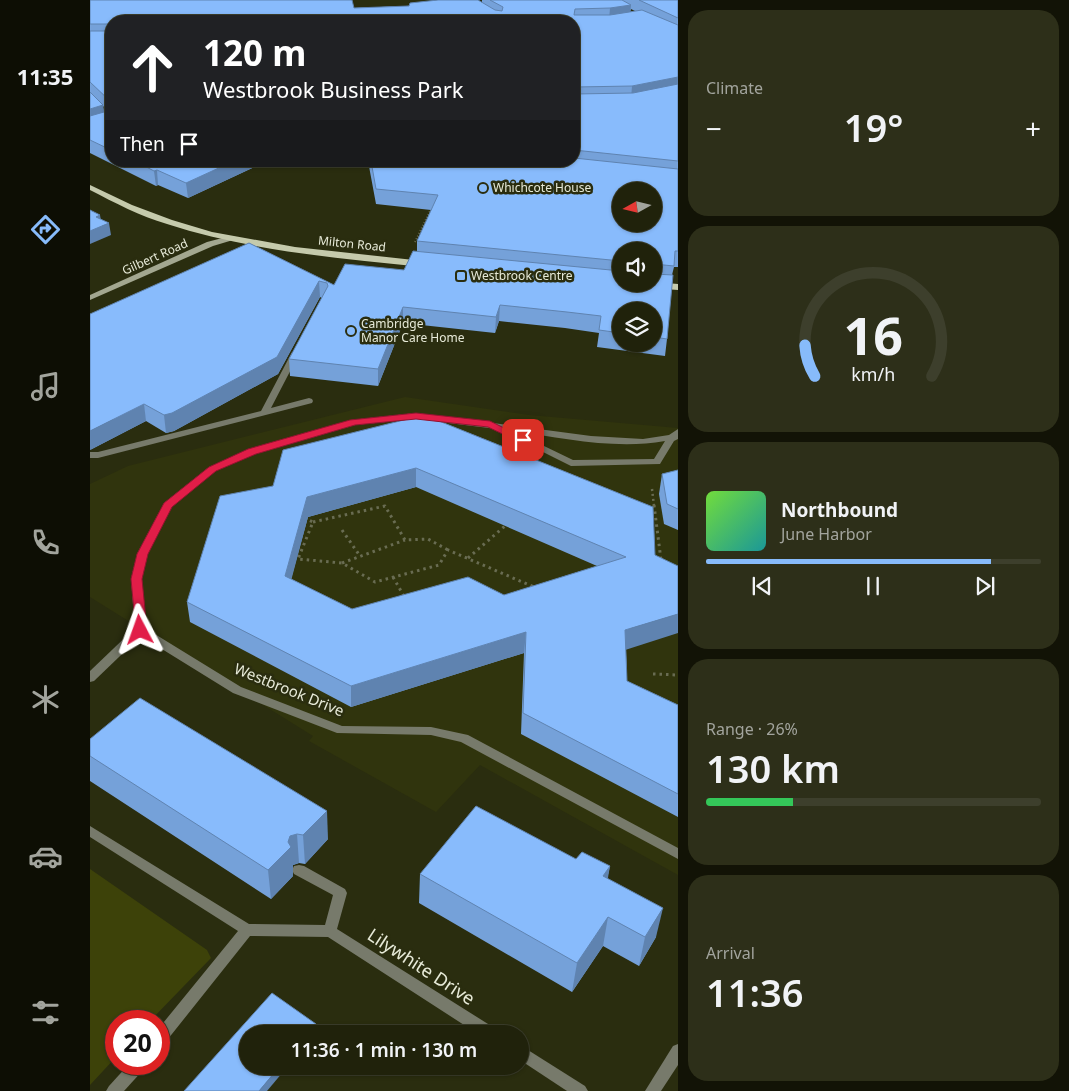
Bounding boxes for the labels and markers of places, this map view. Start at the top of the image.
place label: Whichcote House [493,179,591,196]
marker: Whichcote House [477,182,489,194]
place label: Westbrook Centre [471,267,573,284]
marker: Westbrook Centre [455,270,467,282]
place label: Cambridge Manor Care Home [361,315,465,346]
marker: Cambridge Manor Care Home [345,325,357,337]
pin [502,419,544,461]

